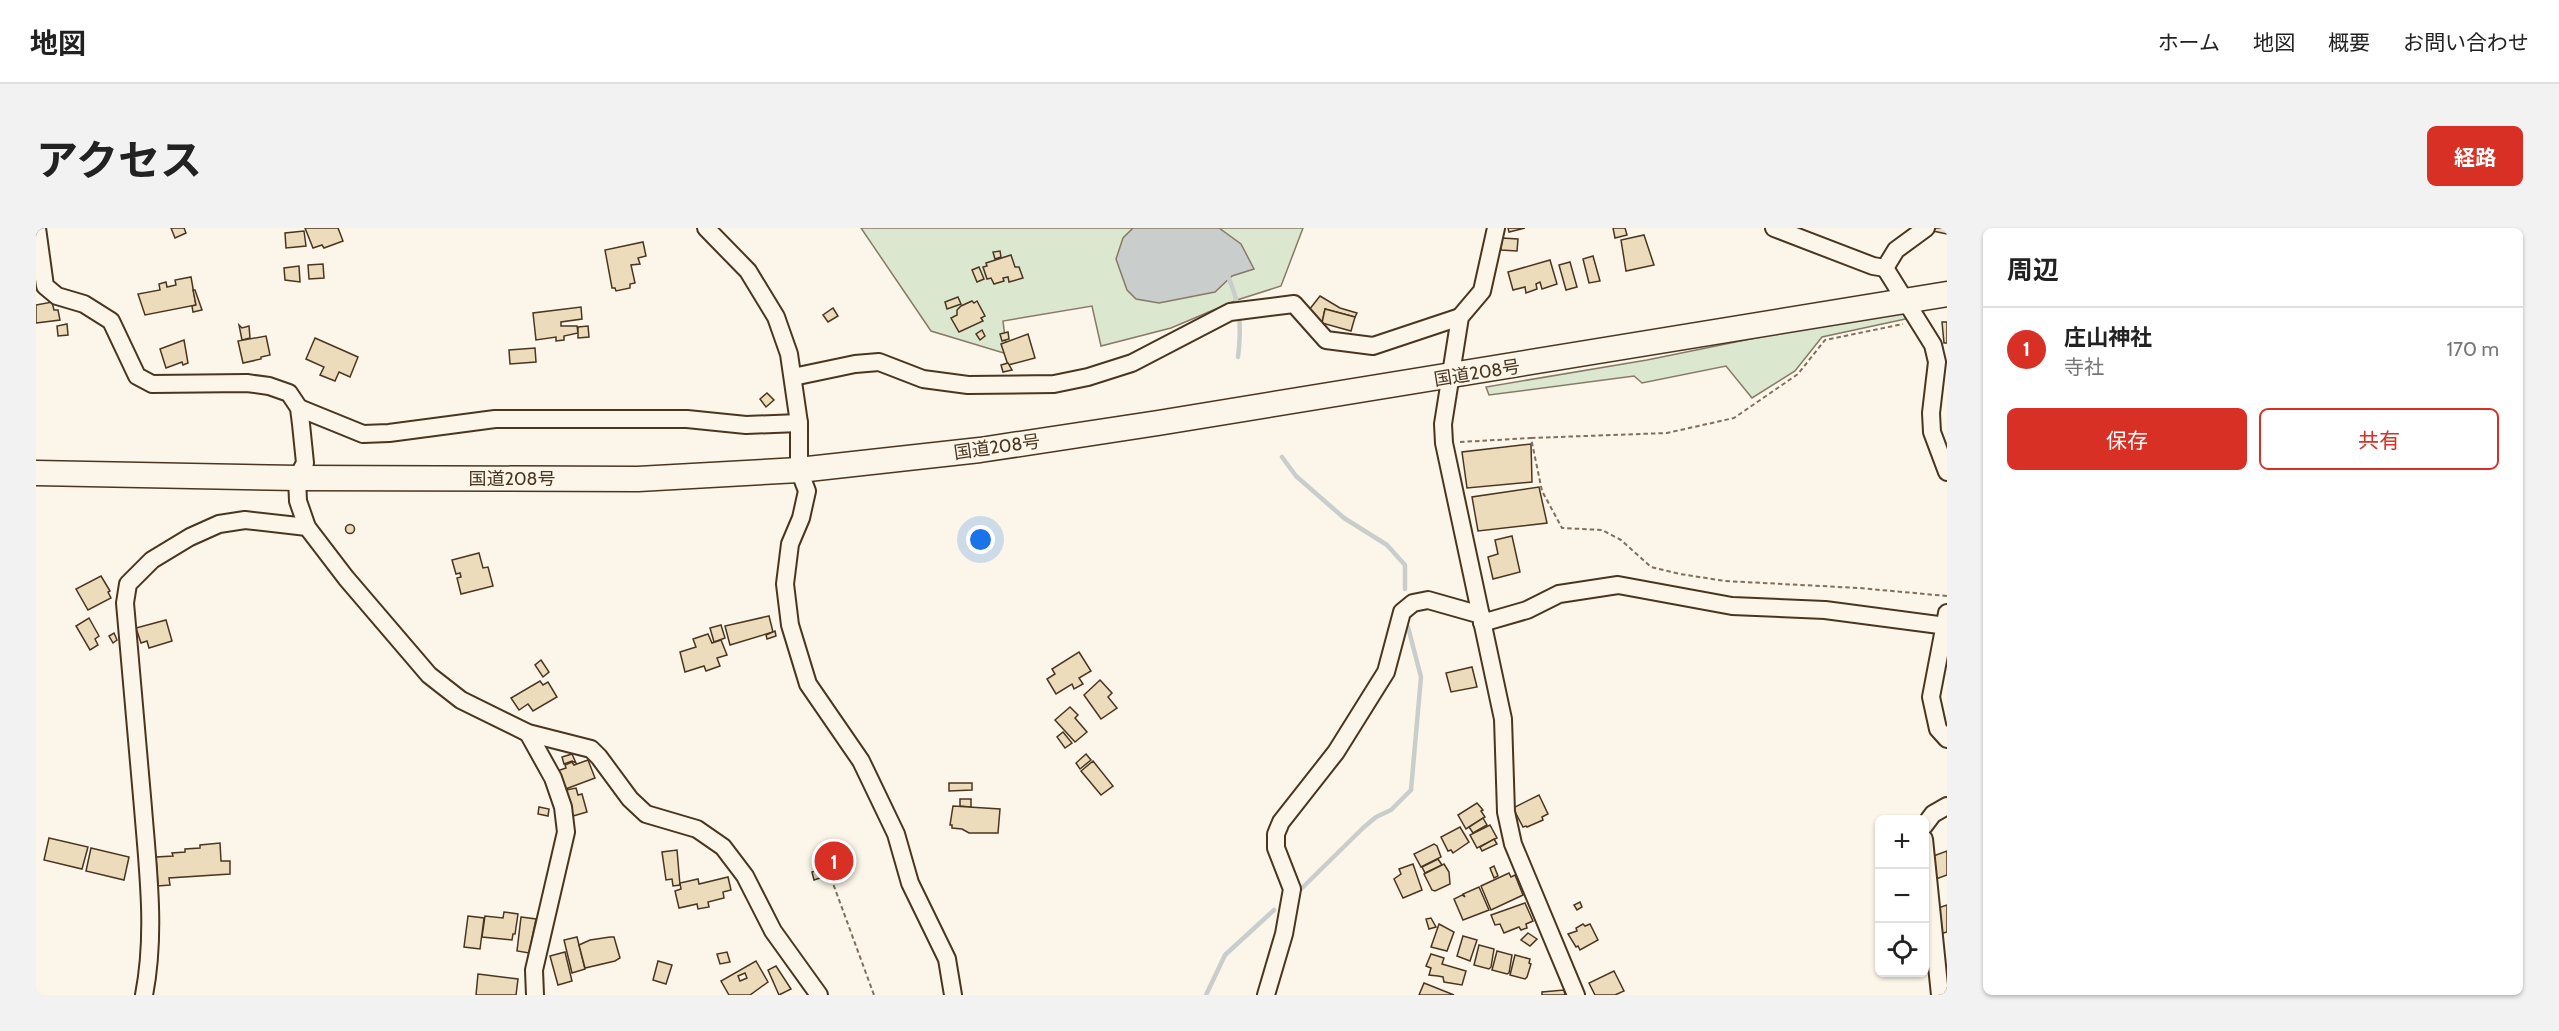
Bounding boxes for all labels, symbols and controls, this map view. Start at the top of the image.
text: 地図 [30,26,86,60]
text: ホーム [2158,30,2220,55]
text: 地図 [2253,30,2295,55]
text: 概要 [2328,30,2370,55]
text: お問い合わせ [2403,30,2529,55]
button: 経路 [2427,126,2523,186]
text: アクセス [36,134,202,186]
text: 周辺 [2007,254,2059,286]
text: 庄山神社 [2064,324,2152,351]
text: 1 [2023,337,2030,361]
text: 170 m [2447,337,2499,361]
street label: 国道208号 [1432,355,1522,391]
text: 寺社 [2064,355,2104,379]
button: 保存 [2007,408,2247,470]
button: 共有 [2259,408,2499,470]
street label: 国道208号 [952,430,1042,464]
street label: 国道208号 [469,468,555,490]
your location [966,525,995,554]
map controls [1875,815,1929,977]
button: + [1875,815,1929,869]
pin: 1 [814,838,854,884]
button: − [1875,869,1929,923]
button: locate [1875,923,1929,977]

